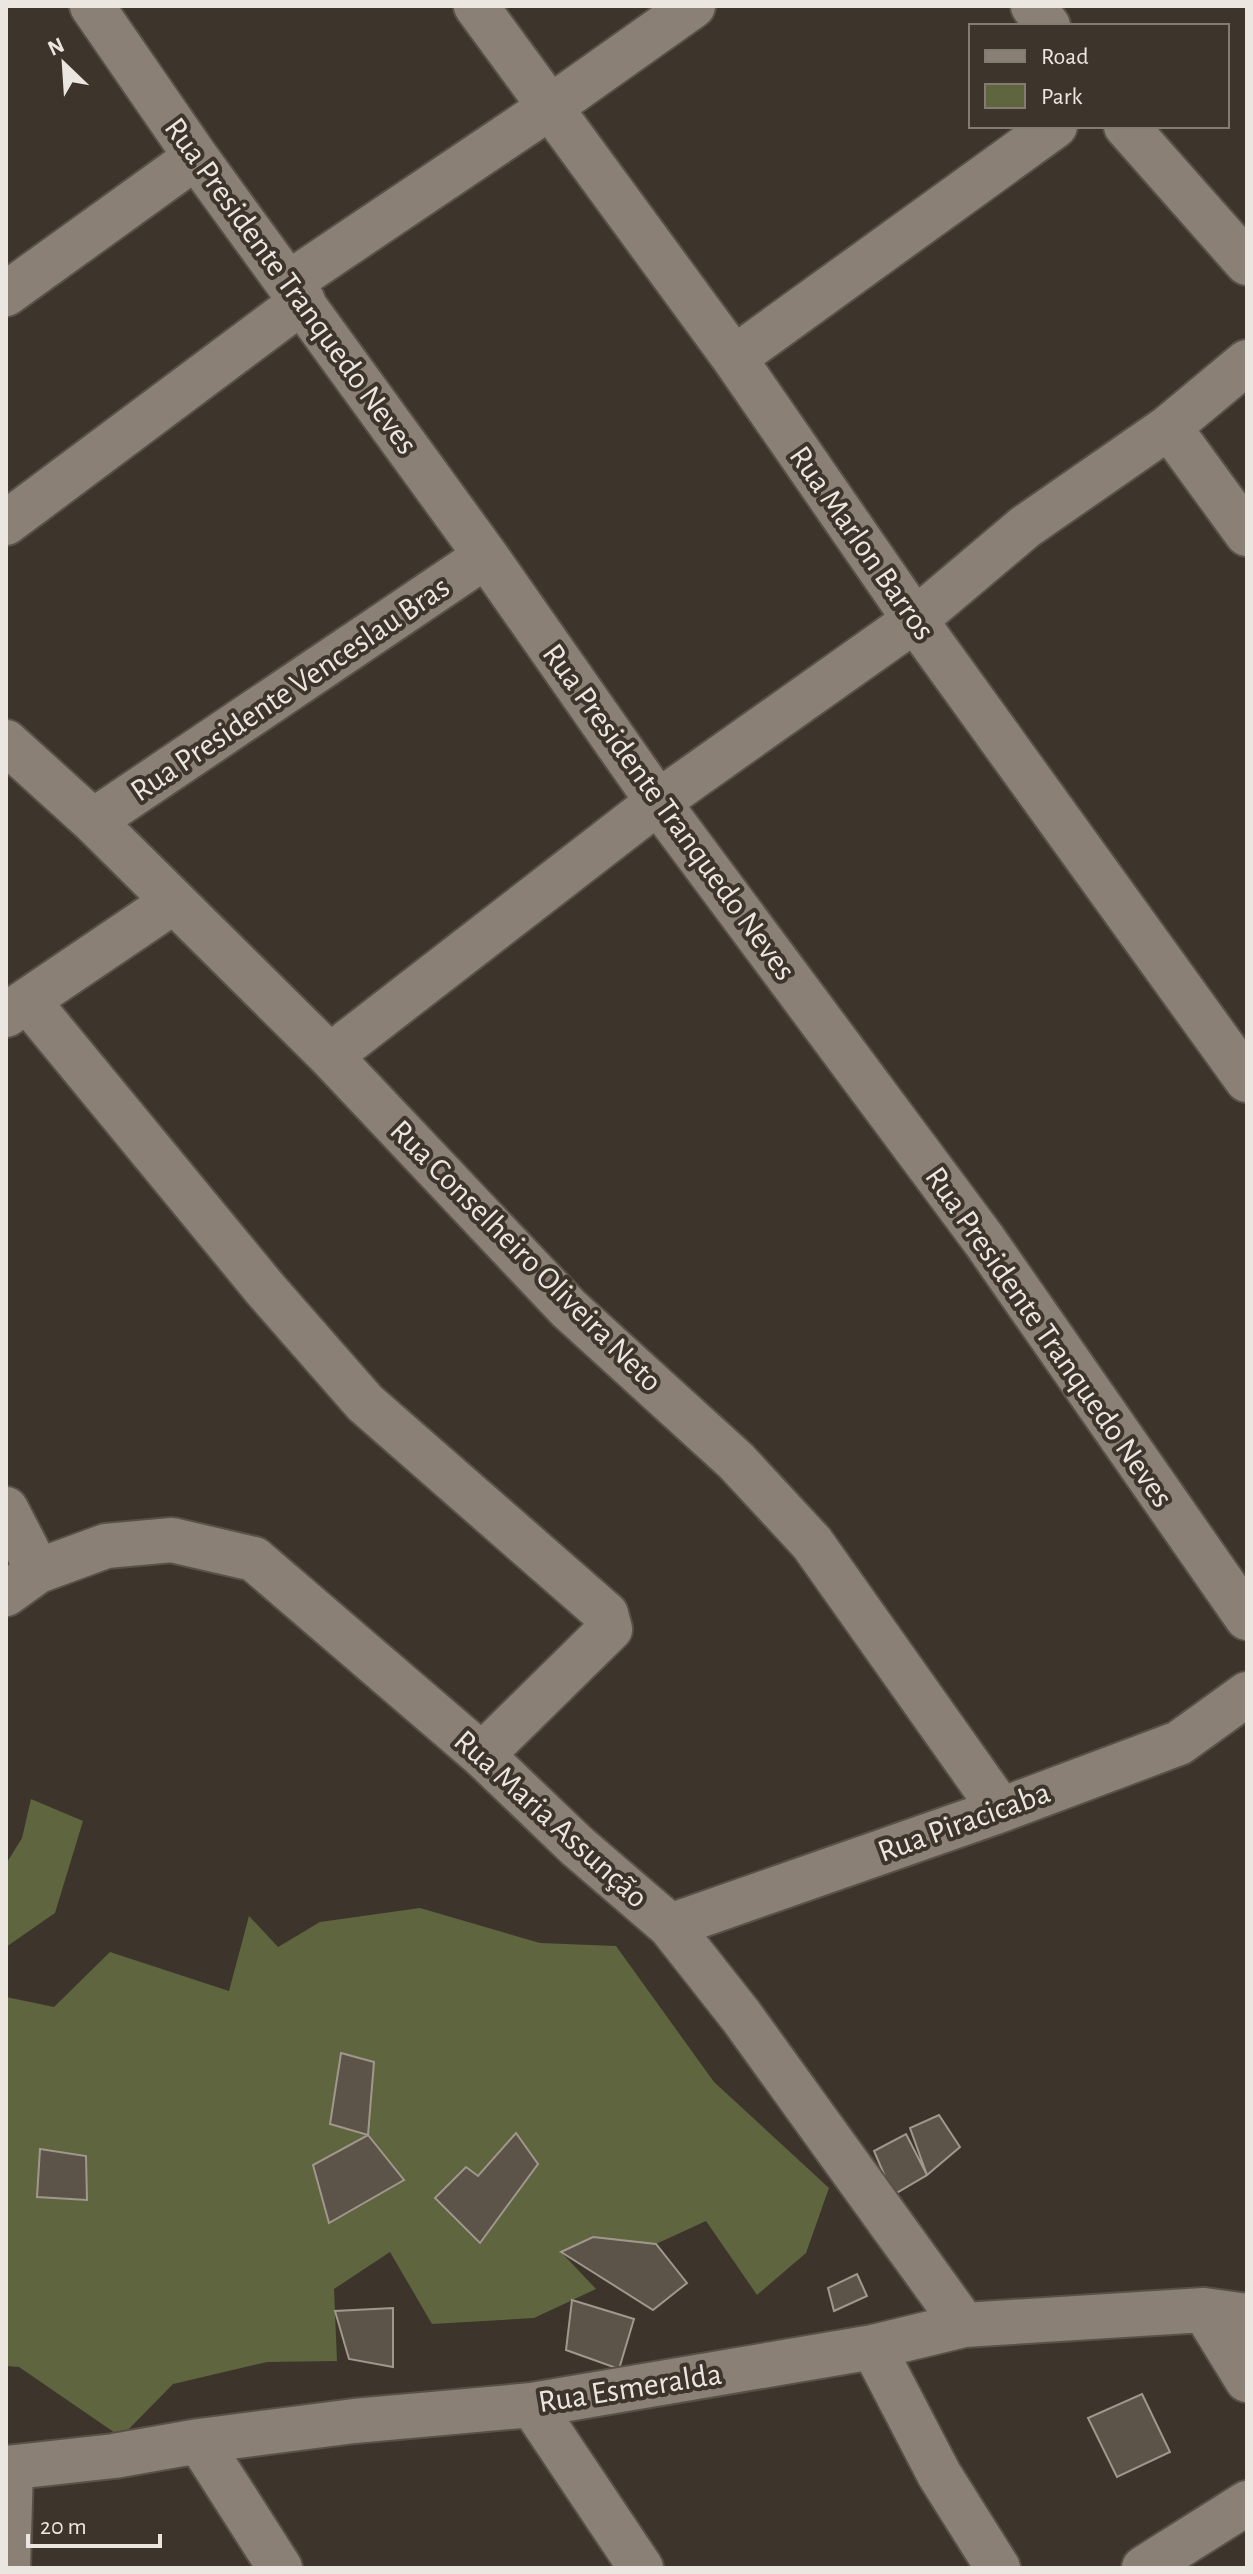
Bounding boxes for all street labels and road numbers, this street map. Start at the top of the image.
street label: Rua Presidente Tranquedo Neves [158,112,424,460]
street label: Rua Marlon Barros [783,440,941,646]
street label: Rua Presidente Venceslau Bras [125,570,455,808]
street label: Rua Presidente Tranquedo Neves [536,638,802,986]
street label: Rua Conselheiro Oliveira Neto [384,1114,668,1398]
street label: Rua Presidente Tranquedo Neves [919,1161,1179,1513]
street label: Rua Maria Assunção [448,1724,654,1914]
street label: Rua Piracicaba [874,1776,1054,1868]
street label: Rua Esmeralda [536,2358,724,2418]

